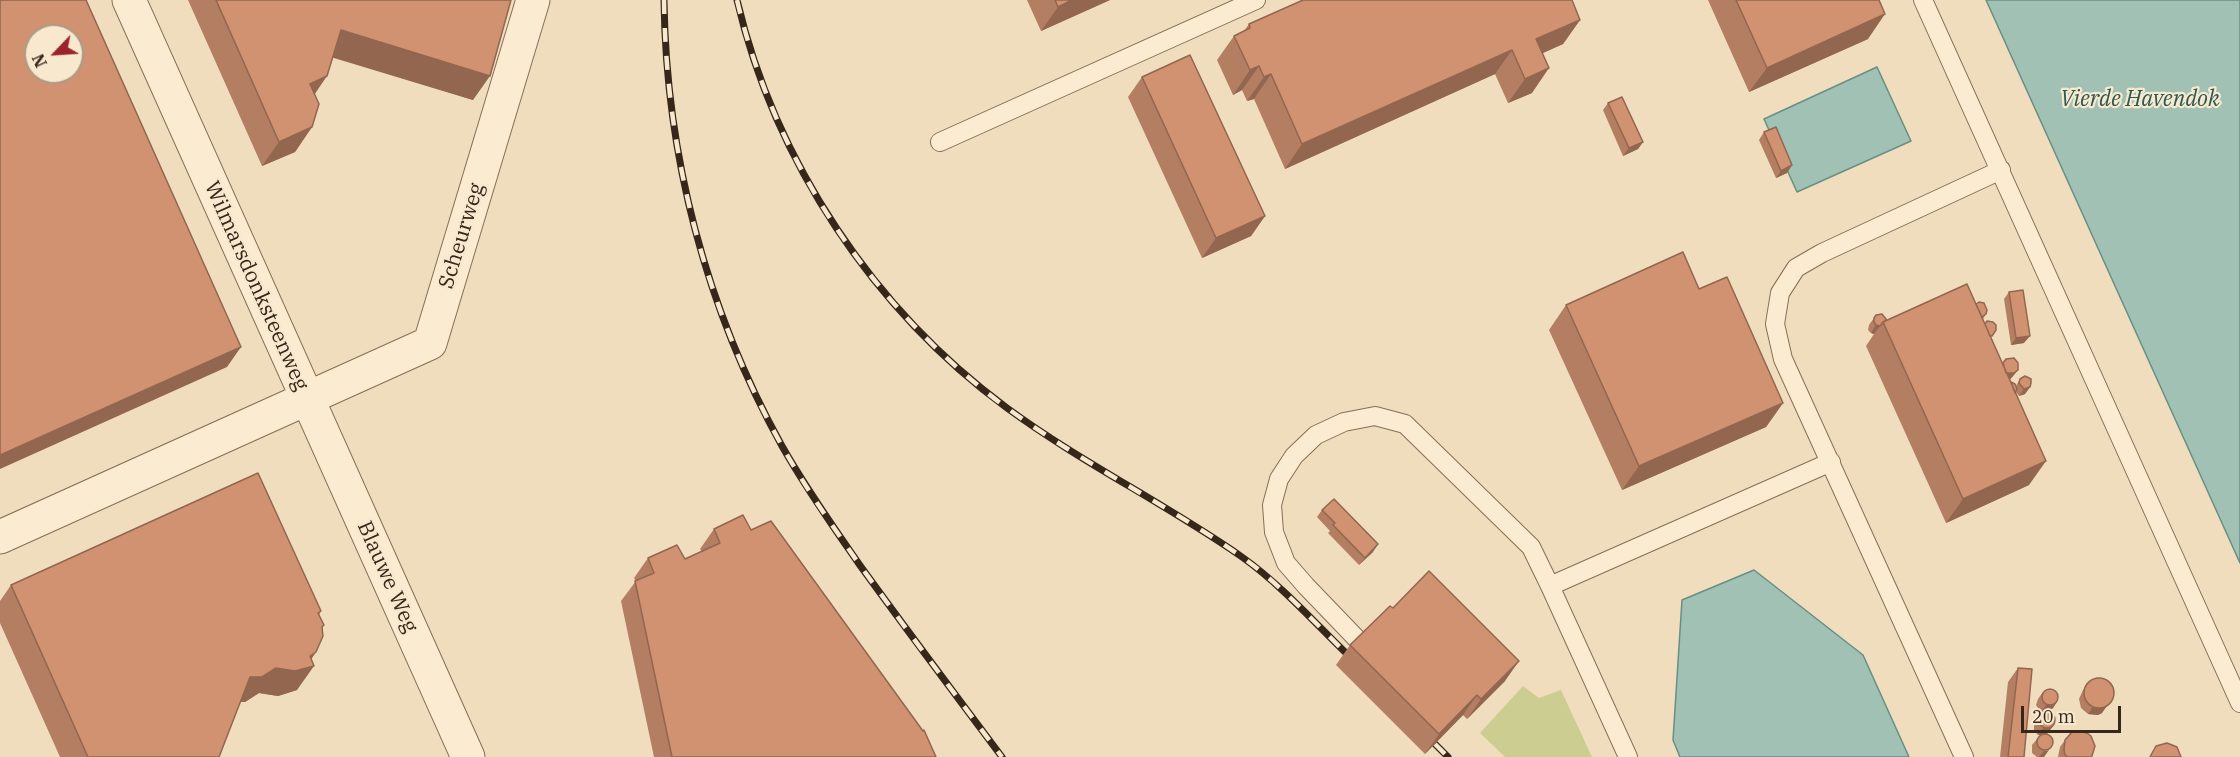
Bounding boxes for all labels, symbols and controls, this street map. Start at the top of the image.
north arrow [24,24,84,84]
text: N [28,51,51,71]
water label: Vierde Havendok [2060,87,2220,113]
street label: Wilmarsdonksteenweg [198,177,314,395]
street label: Scheurweg [434,180,490,292]
street label: Blauwe Weg [351,517,423,637]
scale bar [2024,694,2124,732]
text: 20 m [2032,705,2075,728]

